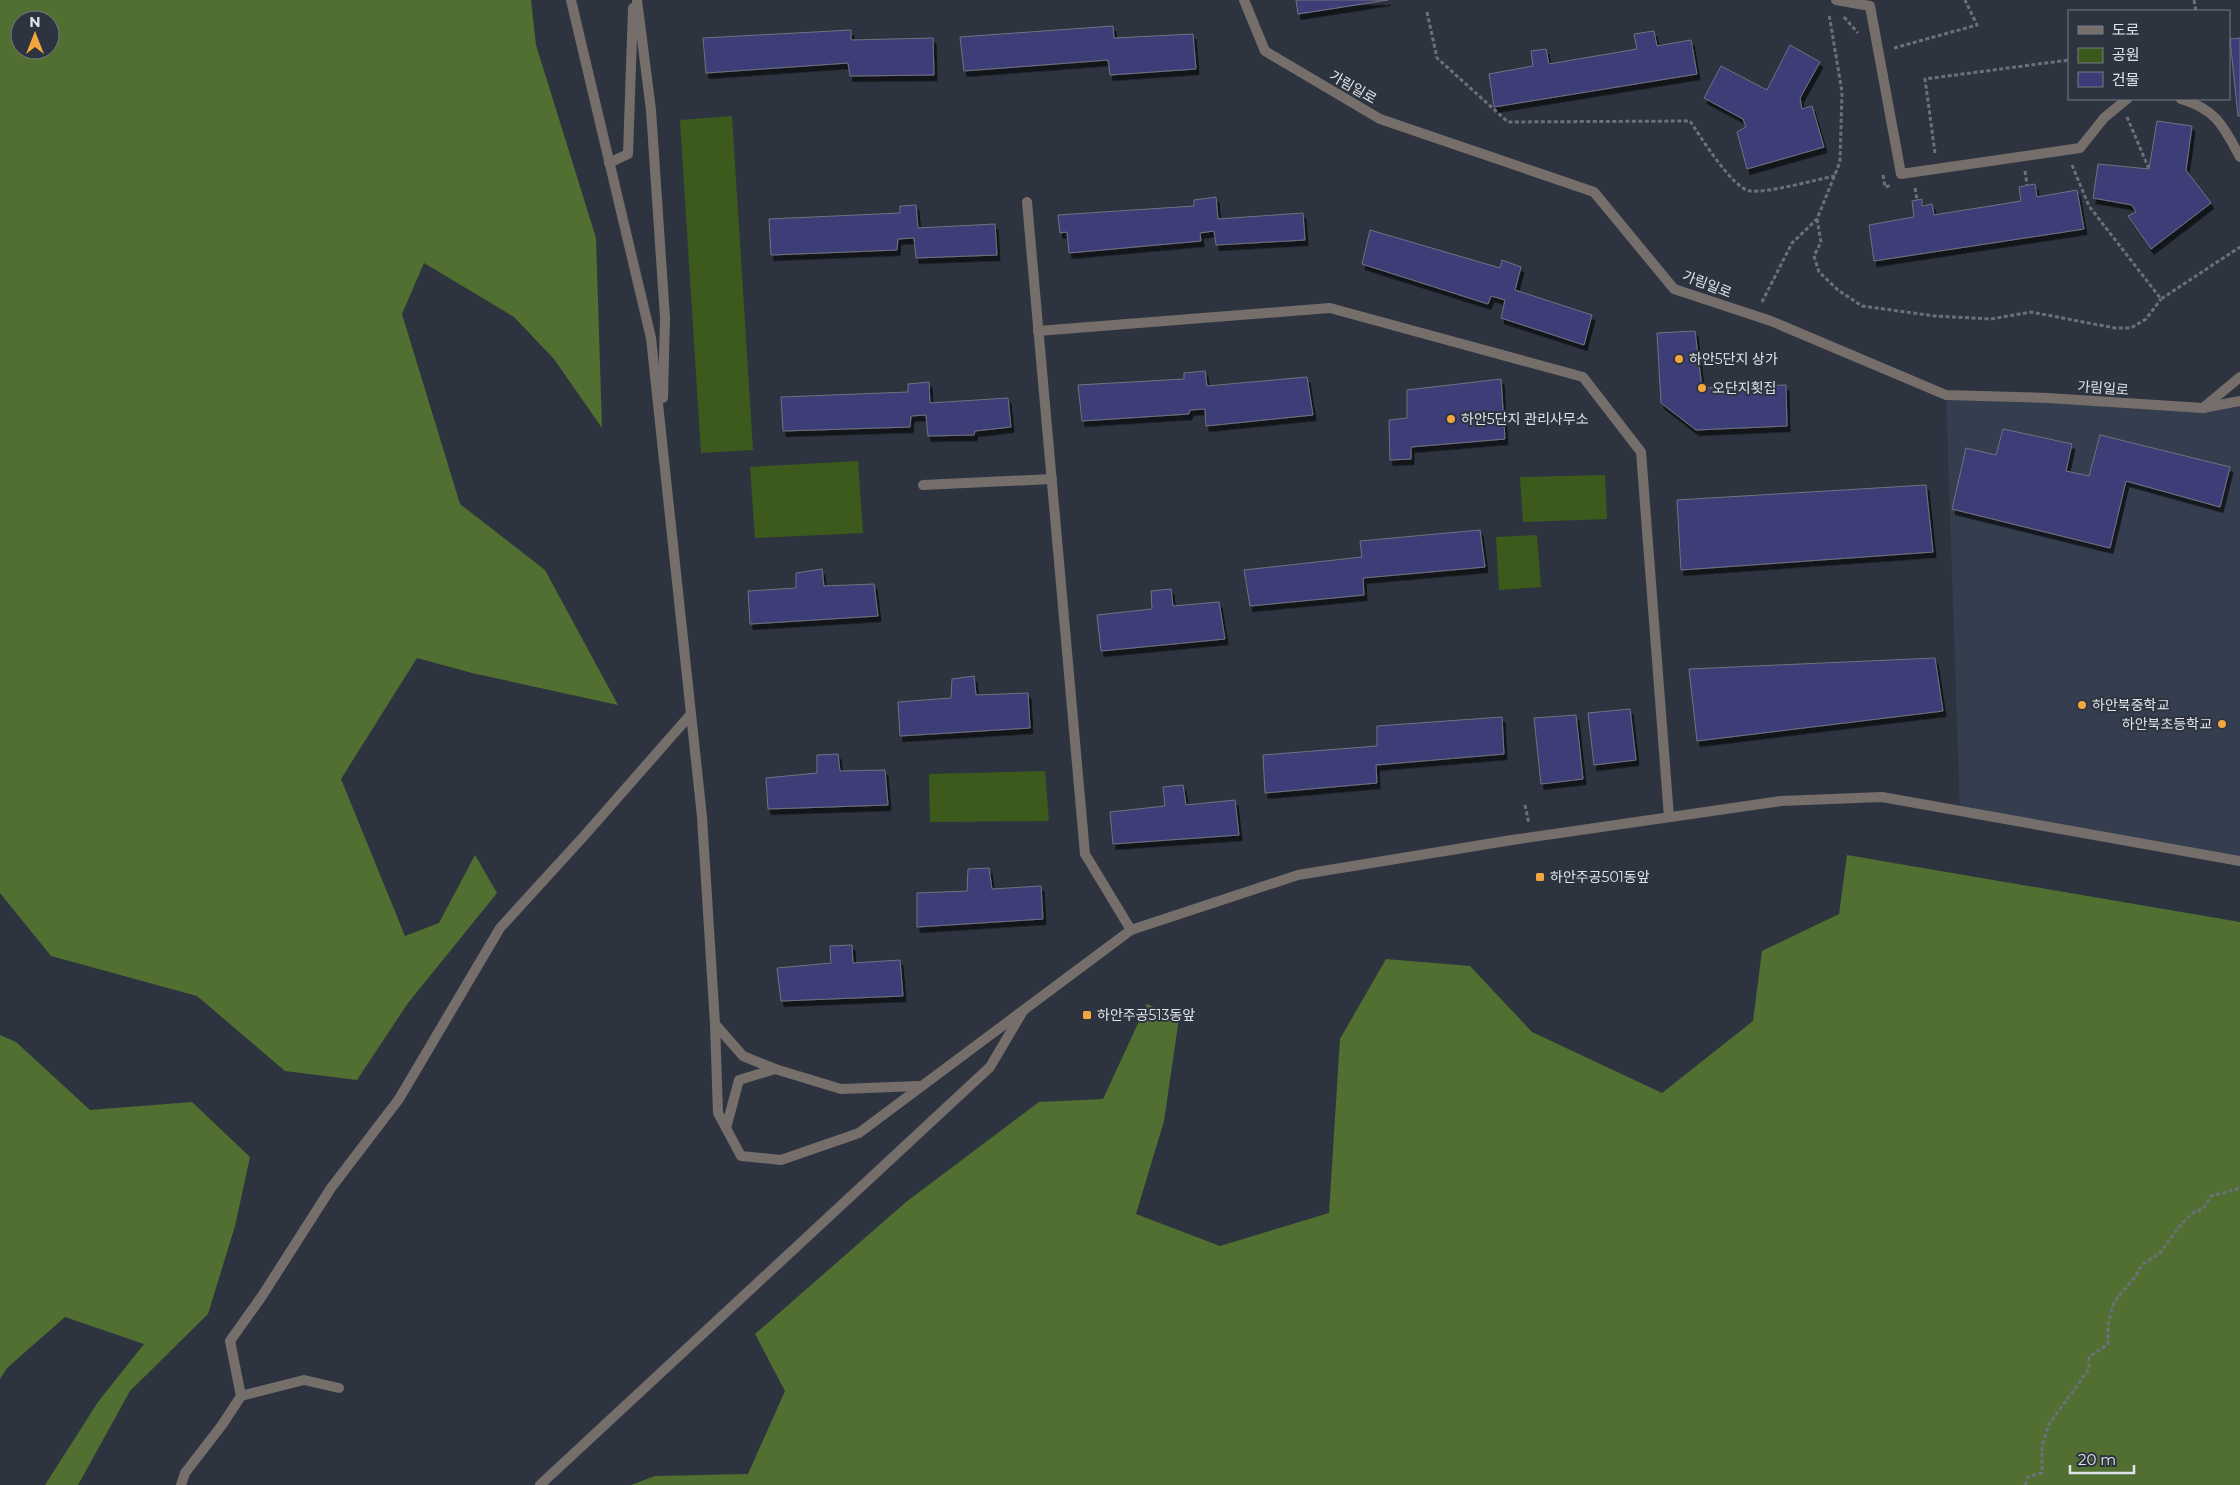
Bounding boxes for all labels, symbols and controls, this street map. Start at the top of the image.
north arrow [10,10,60,60]
legend [2068,10,2230,100]
text: N [29,13,41,31]
text: 도로 [2112,20,2140,39]
text: 공원 [2112,45,2140,64]
street label: 가림일로 [1326,66,1380,108]
text: 건물 [2112,70,2140,89]
street label: 가림일로 [1680,266,1734,302]
place label: 하안5단지 상가 [1689,350,1778,368]
marker: 하안5단지 상가 [1673,353,1685,365]
street label: 가림일로 [2077,377,2129,399]
place label: 오단지횟집 [1712,379,1776,397]
marker: 오단지횟집 [1696,382,1708,394]
place label: 하안5단지 관리사무소 [1461,410,1589,428]
marker: 하안5단지 관리사무소 [1445,413,1457,425]
place label: 하안북중학교 [2092,696,2169,714]
marker: 하안북중학교 [2076,699,2088,711]
place label: 하안북초등학교 [2122,715,2212,733]
marker: 하안북초등학교 [2216,718,2228,730]
place label: 하안주공501동앞 [1550,868,1650,886]
marker: 하안주공501동앞 [1534,871,1546,883]
place label: 하안주공513동앞 [1097,1006,1195,1024]
marker: 하안주공513동앞 [1081,1009,1093,1021]
scale bar [2070,1442,2134,1474]
text: 20 m [2078,1450,2116,1469]

